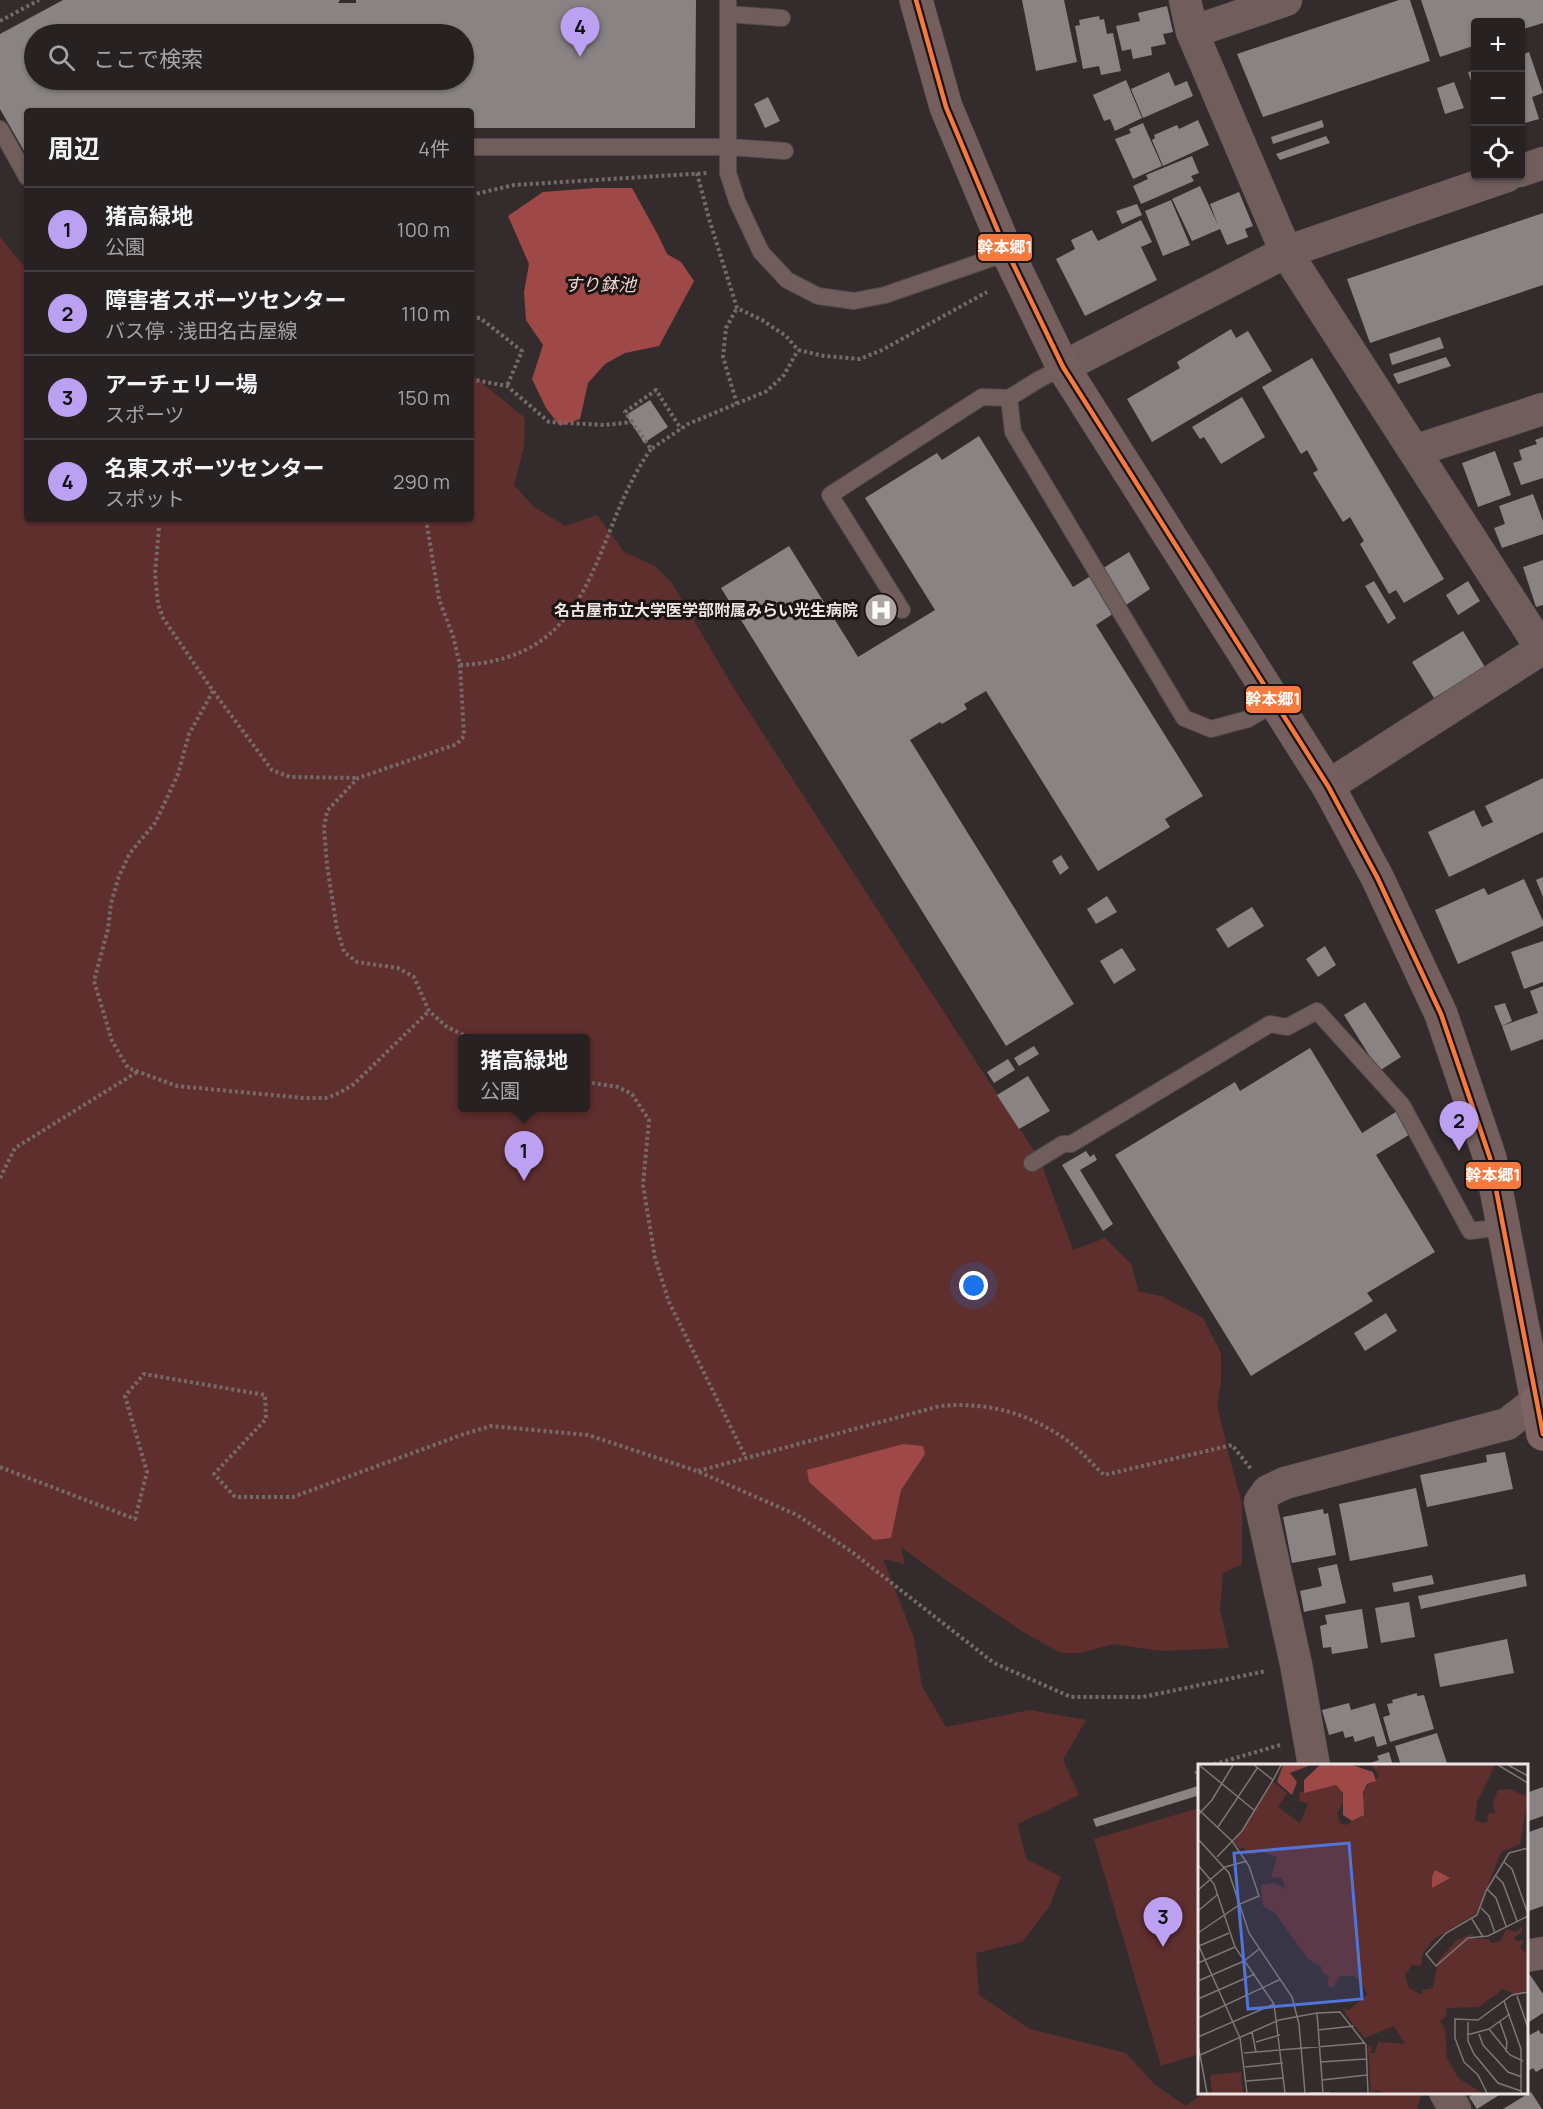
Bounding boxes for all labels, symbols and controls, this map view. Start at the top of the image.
pin: 4 [560,8,600,57]
map controls [1471,18,1525,180]
button: + [1471,18,1525,72]
search box [24,24,474,90]
icon: search [45,41,78,74]
text: ここで検索 [93,44,203,74]
button: − [1471,72,1525,126]
button: locate [1471,126,1525,180]
text: 周辺 [48,130,100,166]
text: 4件 [418,135,450,162]
text: 猪高緑地 [105,201,193,231]
text: 1 [63,216,72,243]
text: 100 m [397,216,450,243]
text: 公園 [105,233,145,260]
line badge: 幹本郷1 [977,233,1033,262]
text: 幹本郷1 [977,236,1033,258]
water label: すり鉢池 [564,272,638,296]
text: 障害者スポーツセンター [105,285,347,315]
text: 2 [62,300,73,327]
text: 110 m [401,300,450,327]
text: バス停 · 浅田名古屋線 [105,317,298,344]
text: アーチェリー場 [105,369,258,399]
text: 3 [62,384,73,411]
text: 150 m [397,384,450,411]
text: スポーツ [105,401,185,428]
text: 名東スポーツセンター [105,453,325,483]
text: 4 [61,468,74,495]
text: 290 m [393,468,450,495]
text: スポット [105,485,185,512]
hospital icon: 名古屋市立大学医学部附属みらい光生病院 [863,592,899,628]
place label: 名古屋市立大学医学部附属みらい光生病院 [554,599,858,621]
line badge: 幹本郷1 [1245,685,1302,714]
text: 幹本郷1 [1245,688,1301,710]
popup [458,1034,590,1112]
text: 猪高緑地 [480,1045,568,1075]
text: 公園 [480,1077,520,1104]
pin: 2 [1440,1102,1478,1151]
pin: 1 [504,1132,544,1181]
line badge: 幹本郷1 [1465,1161,1522,1190]
text: 幹本郷1 [1465,1164,1521,1186]
your location [959,1271,988,1300]
inset map [1198,1764,1528,2094]
pin: 3 [1144,1898,1182,1947]

